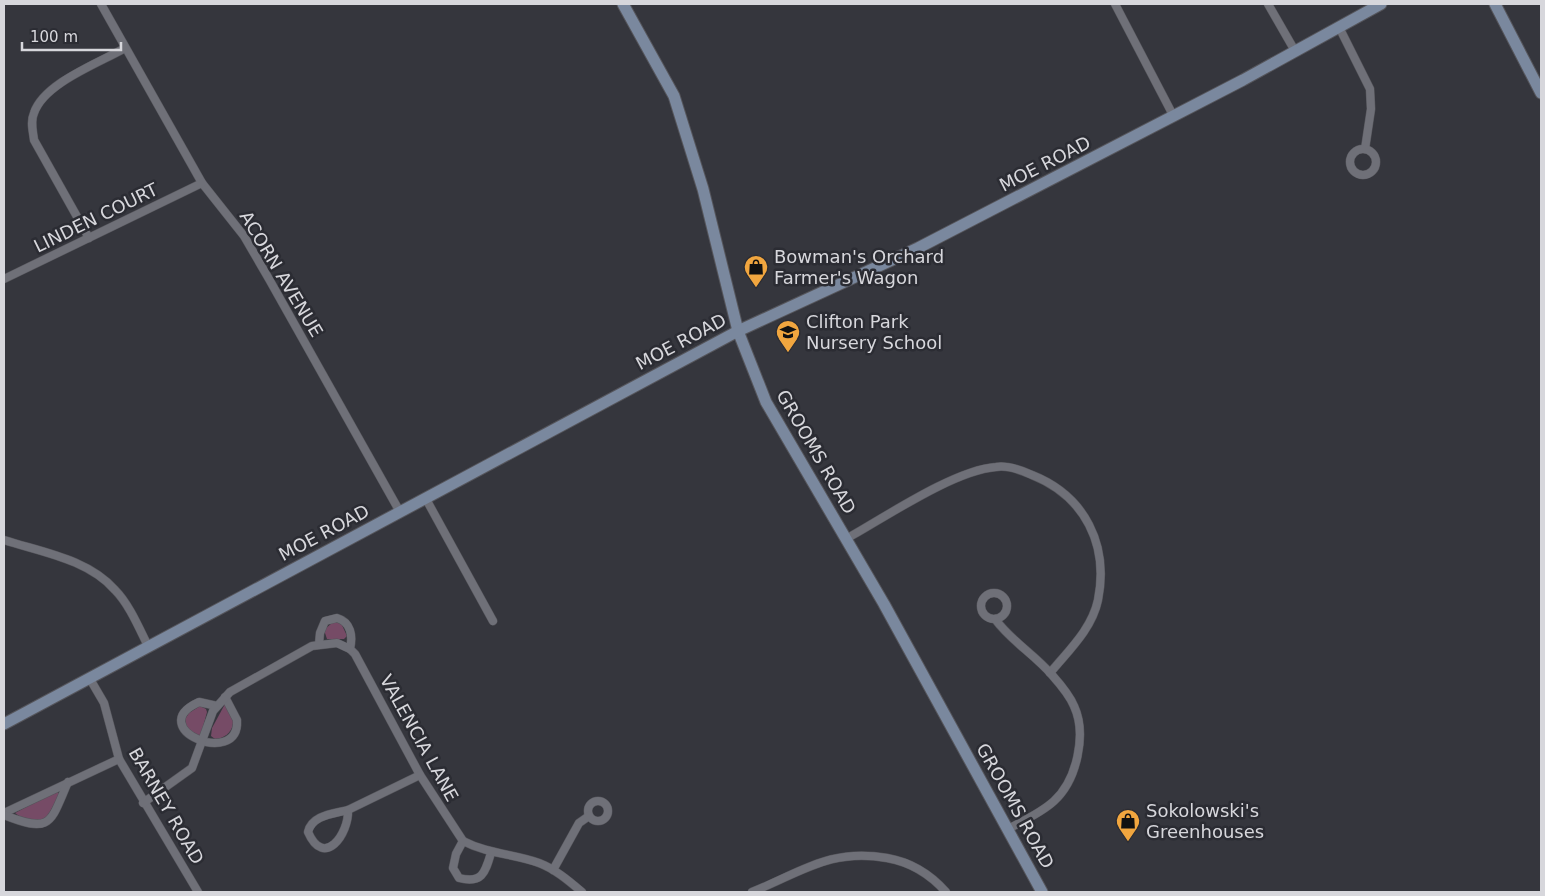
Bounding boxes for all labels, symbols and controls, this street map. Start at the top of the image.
scale bar [22,20,121,52]
text: 100 m [30,28,78,46]
street label: MOE ROAD [996,132,1094,195]
street label: LINDEN COURT [30,178,162,257]
street label: ACORN AVENUE [236,207,327,341]
place label: Bowman's Orchard Farmer's Wagon [774,246,944,288]
shop icon: Bowman's Orchard Farmer's Wagon [743,254,769,288]
street label: MOE ROAD [632,309,730,374]
place label: Clifton Park Nursery School [806,311,942,353]
school or university icon: Clifton Park Nursery School [775,319,801,353]
street label: GROOMS ROAD [772,386,861,518]
street label: MOE ROAD [275,500,373,565]
street label: VALENCIA LANE [376,671,463,805]
street label: GROOMS ROAD [972,739,1059,872]
street label: BARNEY ROAD [125,744,208,868]
place label: Sokolowski's Greenhouses [1146,800,1264,842]
shop icon: Sokolowski's Greenhouses [1115,808,1141,842]

